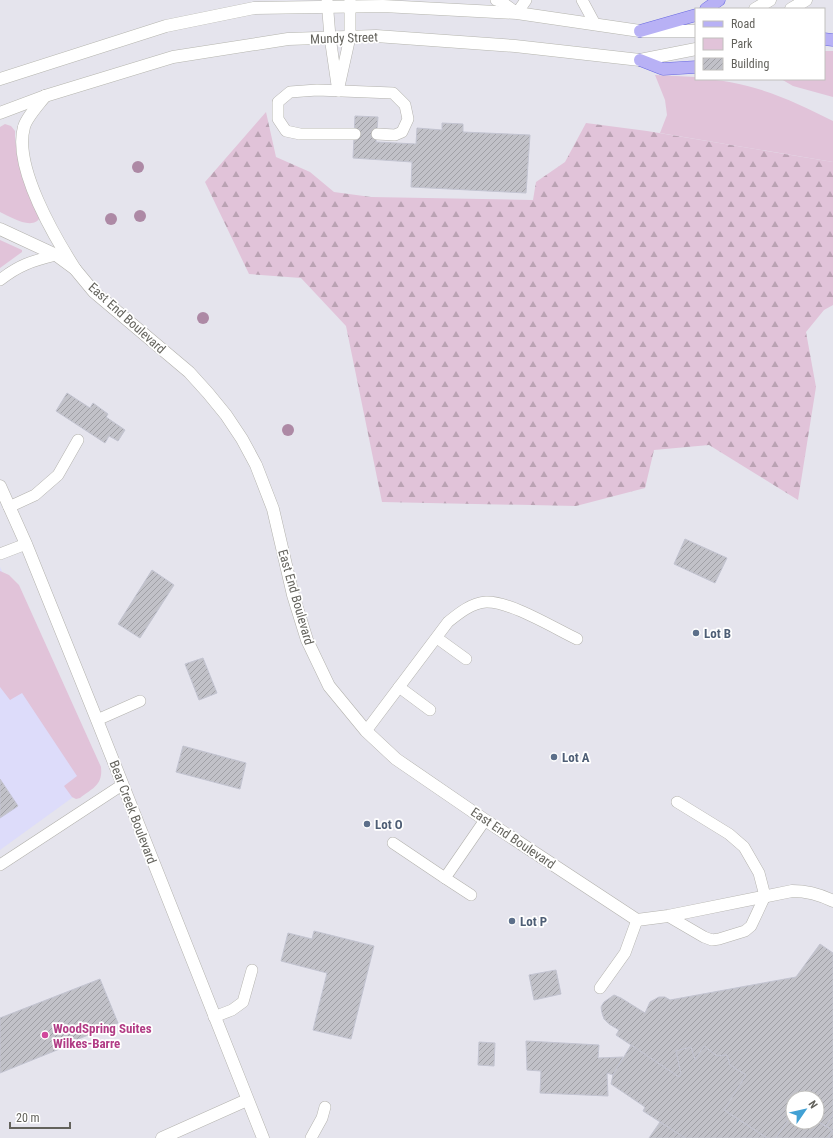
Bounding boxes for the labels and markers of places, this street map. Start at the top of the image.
place label: Lot B [704,626,731,641]
marker: Lot B [691,628,701,638]
place label: Lot A [562,750,590,765]
marker: Lot A [549,752,559,762]
place label: Lot O [375,817,403,832]
marker: Lot O [362,819,372,829]
place label: Lot P [520,914,547,929]
marker: Lot P [507,916,517,926]
place label: WoodSpring Suites Wilkes-Barre [53,1021,152,1051]
marker: WoodSpring Suites Wilkes-Barre [40,1030,50,1040]

